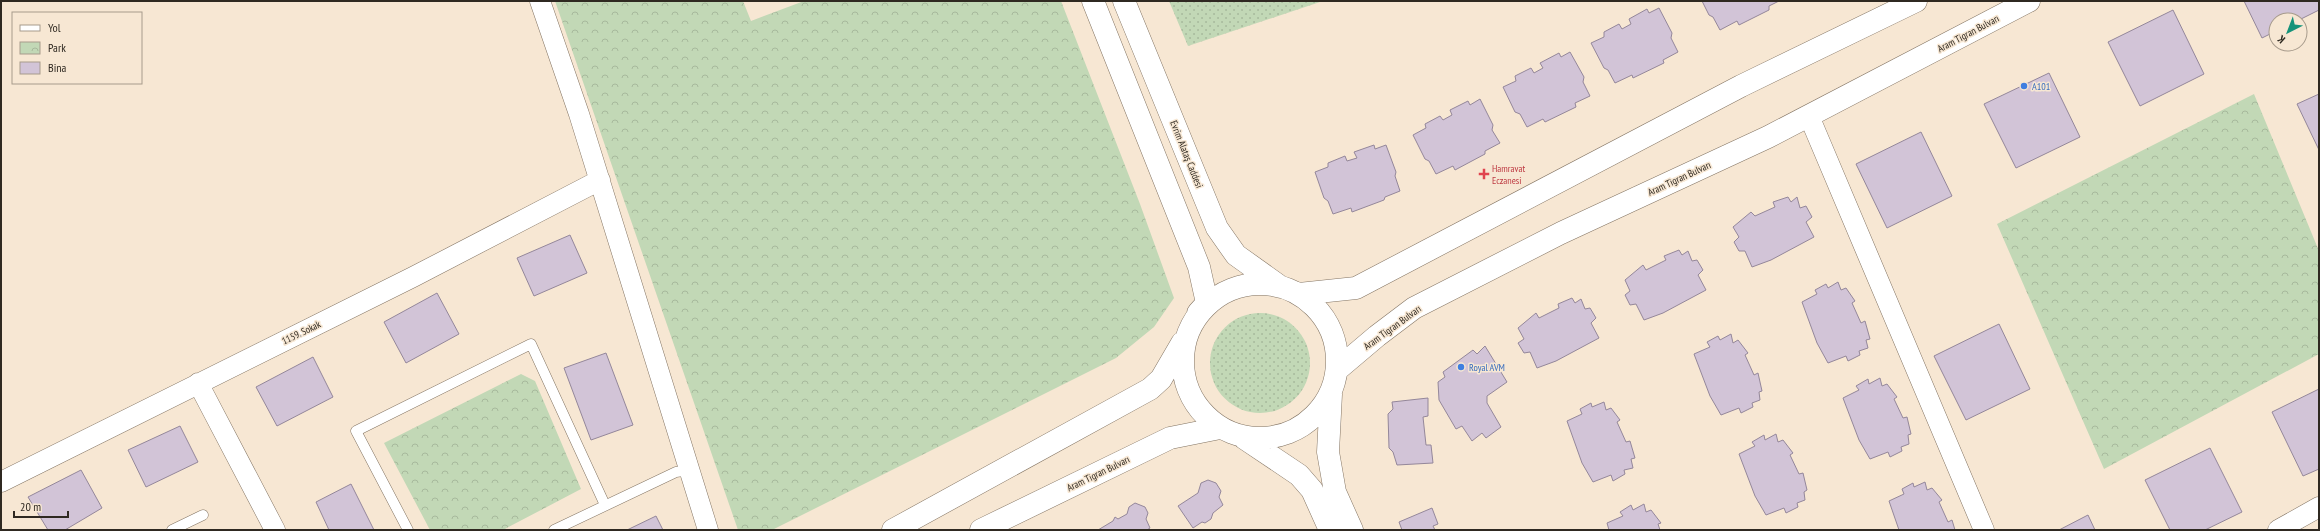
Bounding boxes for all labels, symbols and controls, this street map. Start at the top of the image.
legend [12,12,142,84]
street label: Aram Tigran Bulvarı [1935,12,2001,55]
north arrow [2268,12,2308,52]
text: Yol [48,20,61,35]
text: K [2274,32,2288,47]
text: Park [48,40,66,55]
text: Bina [48,60,67,75]
place label: A101 [2032,80,2050,93]
marker: A101 [2019,81,2029,91]
street label: Evrim Alataş Caddesi [1167,119,1206,190]
street label: Aram Tigran Bulvarı [1646,158,1713,199]
place label: Hamravat Eczanesi [1492,162,1525,187]
marker: Hamravat Eczanesi [1479,169,1489,179]
street label: Aram Tigran Bulvarı [1361,302,1424,353]
street label: 1159. Sokak [280,317,323,347]
place label: Royal AVM [1469,361,1505,374]
marker: Royal AVM [1456,362,1466,372]
street label: Aram Tigran Bulvarı [1065,453,1132,494]
scale bar [14,493,68,519]
text: 20 m [20,499,41,514]

